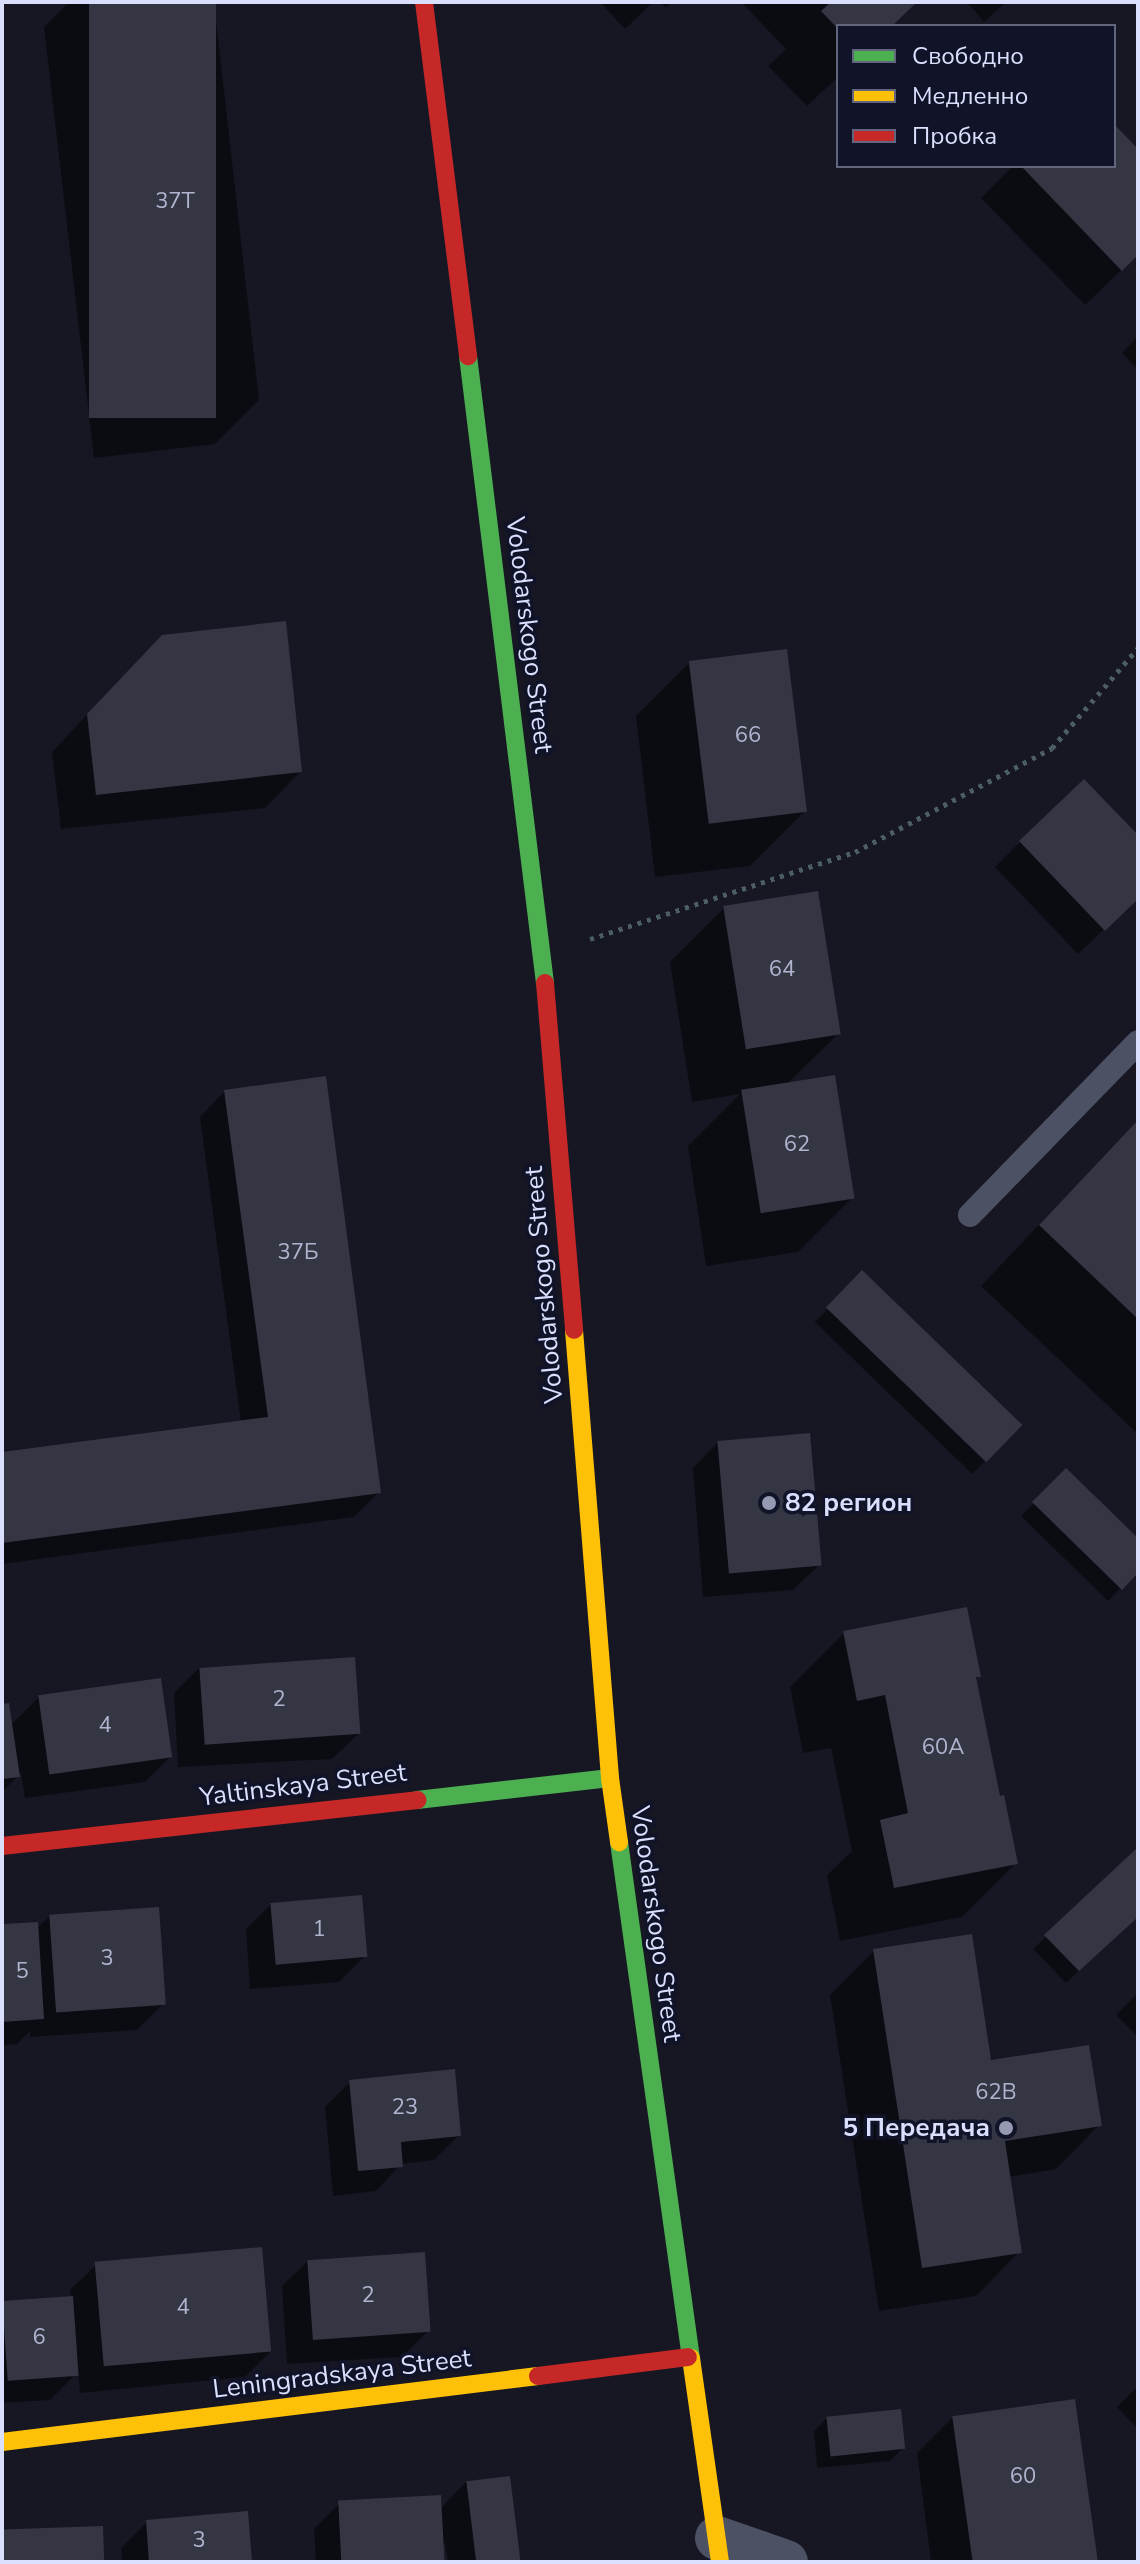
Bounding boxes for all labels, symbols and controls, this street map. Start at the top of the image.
legend [836,24,1116,168]
text: Свободно [912,40,1024,72]
text: Медленно [912,80,1028,112]
text: Пробка [912,120,997,152]
house number: 37Т [155,189,195,215]
street label: Volodarskogo Street [499,515,559,755]
house number: 66 [735,723,761,749]
house number: 64 [769,957,795,983]
house number: 62 [784,1132,810,1158]
street label: Volodarskogo Street [518,1165,570,1405]
house number: 37Б [278,1240,318,1266]
place label: 82 регион [785,1487,912,1519]
marker: 82 регион [760,1494,778,1512]
house number: 2 [272,1687,286,1713]
house number: 4 [98,1713,112,1739]
house number: 60А [922,1735,964,1761]
street label: Yaltinskaya Street [198,1757,408,1813]
street label: Volodarskogo Street [624,1804,688,2044]
house number: 1 [312,1917,326,1943]
house number: 3 [100,1946,114,1972]
house number: 5 [15,1959,29,1985]
house number: 62B [975,2080,1017,2106]
house number: 23 [392,2095,418,2121]
place label: 5 Передача [842,2112,990,2144]
marker: 5 Передача [997,2119,1015,2137]
house number: 2 [361,2283,375,2309]
house number: 4 [176,2295,190,2321]
house number: 6 [32,2325,46,2351]
street label: Leningradskaya Street [211,2343,473,2405]
house number: 60 [1010,2464,1036,2490]
house number: 3 [192,2528,206,2554]

